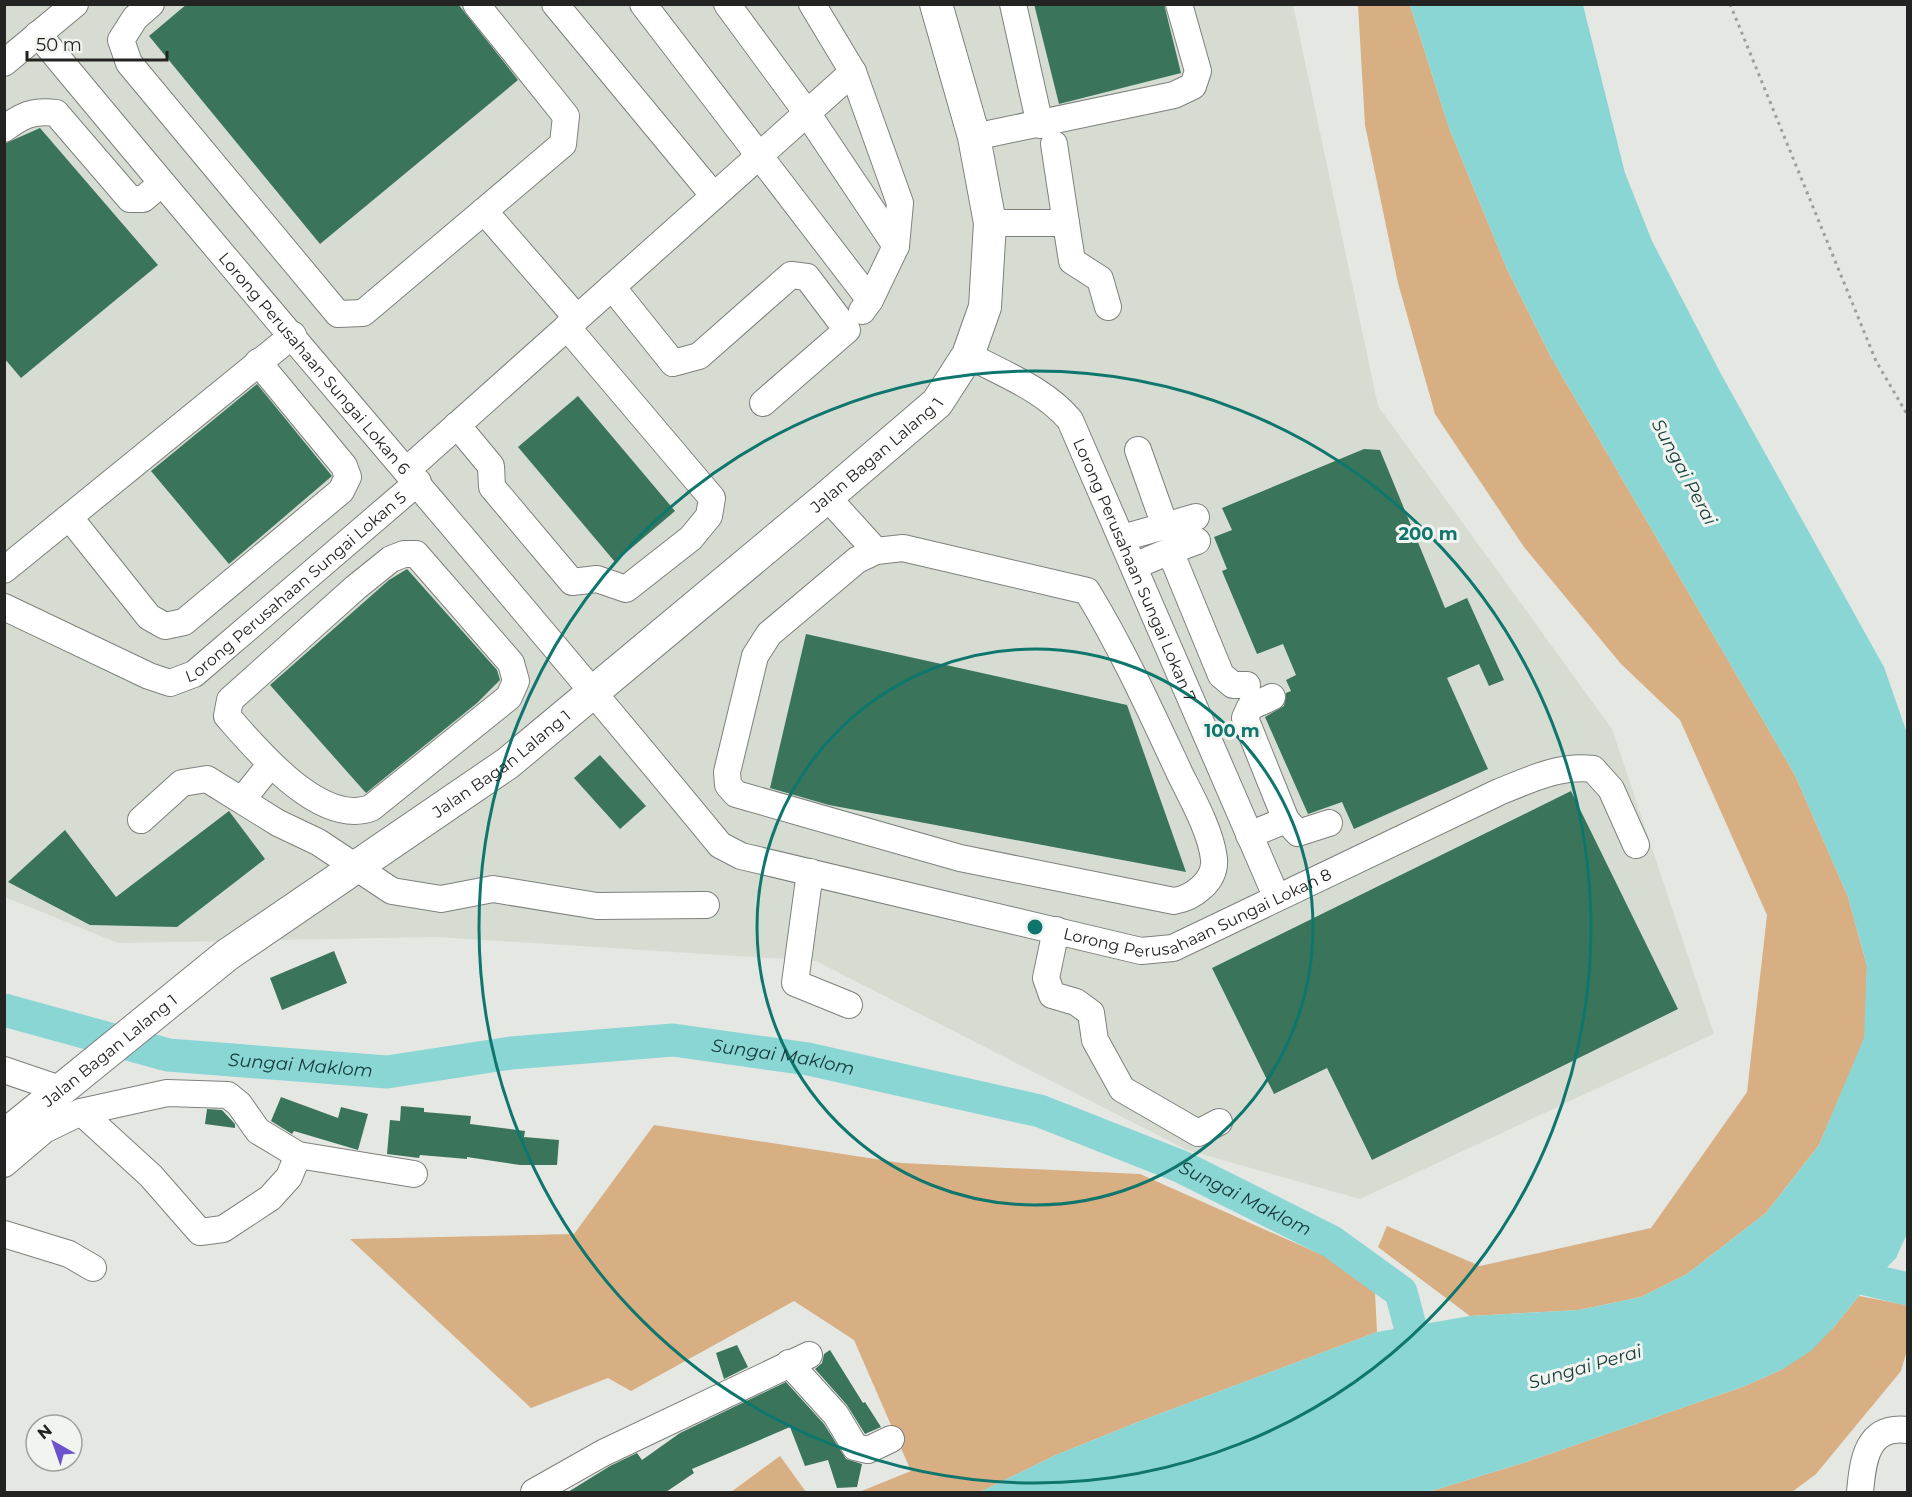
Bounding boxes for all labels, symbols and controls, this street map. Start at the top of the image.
scale bar [27,24,166,62]
text: 50 m [36,34,82,56]
street label: Lorong Perusahaan Sungai Lokan 6 [215,249,414,479]
street label: Jalan Bagan Lalang 1 [806,395,948,517]
water label: Sungai Perai [1647,415,1721,529]
street label: Lorong Perusahaan Sungai Lokan 7 [1069,435,1200,704]
street label: Lorong Perusahaan Sungai Lokan 5 [183,488,410,686]
text: 200 m [1398,523,1458,545]
street label: Jalan Bagan Lalang 1 [428,706,575,822]
text: 100 m [1204,720,1260,742]
street label: Lorong Perusahaan Sungai Lokan 8 [1062,865,1334,961]
centre of rings [1025,917,1045,937]
street label: Jalan Bagan Lalang 1 [38,990,181,1112]
water label: Sungai Maklom [710,1035,857,1080]
water label: Sungai Maklom [227,1049,374,1082]
water label: Sungai Maklom [1175,1156,1315,1241]
water label: Sungai Perai [1526,1340,1644,1394]
north arrow [24,1413,84,1473]
text: N [34,1420,56,1443]

